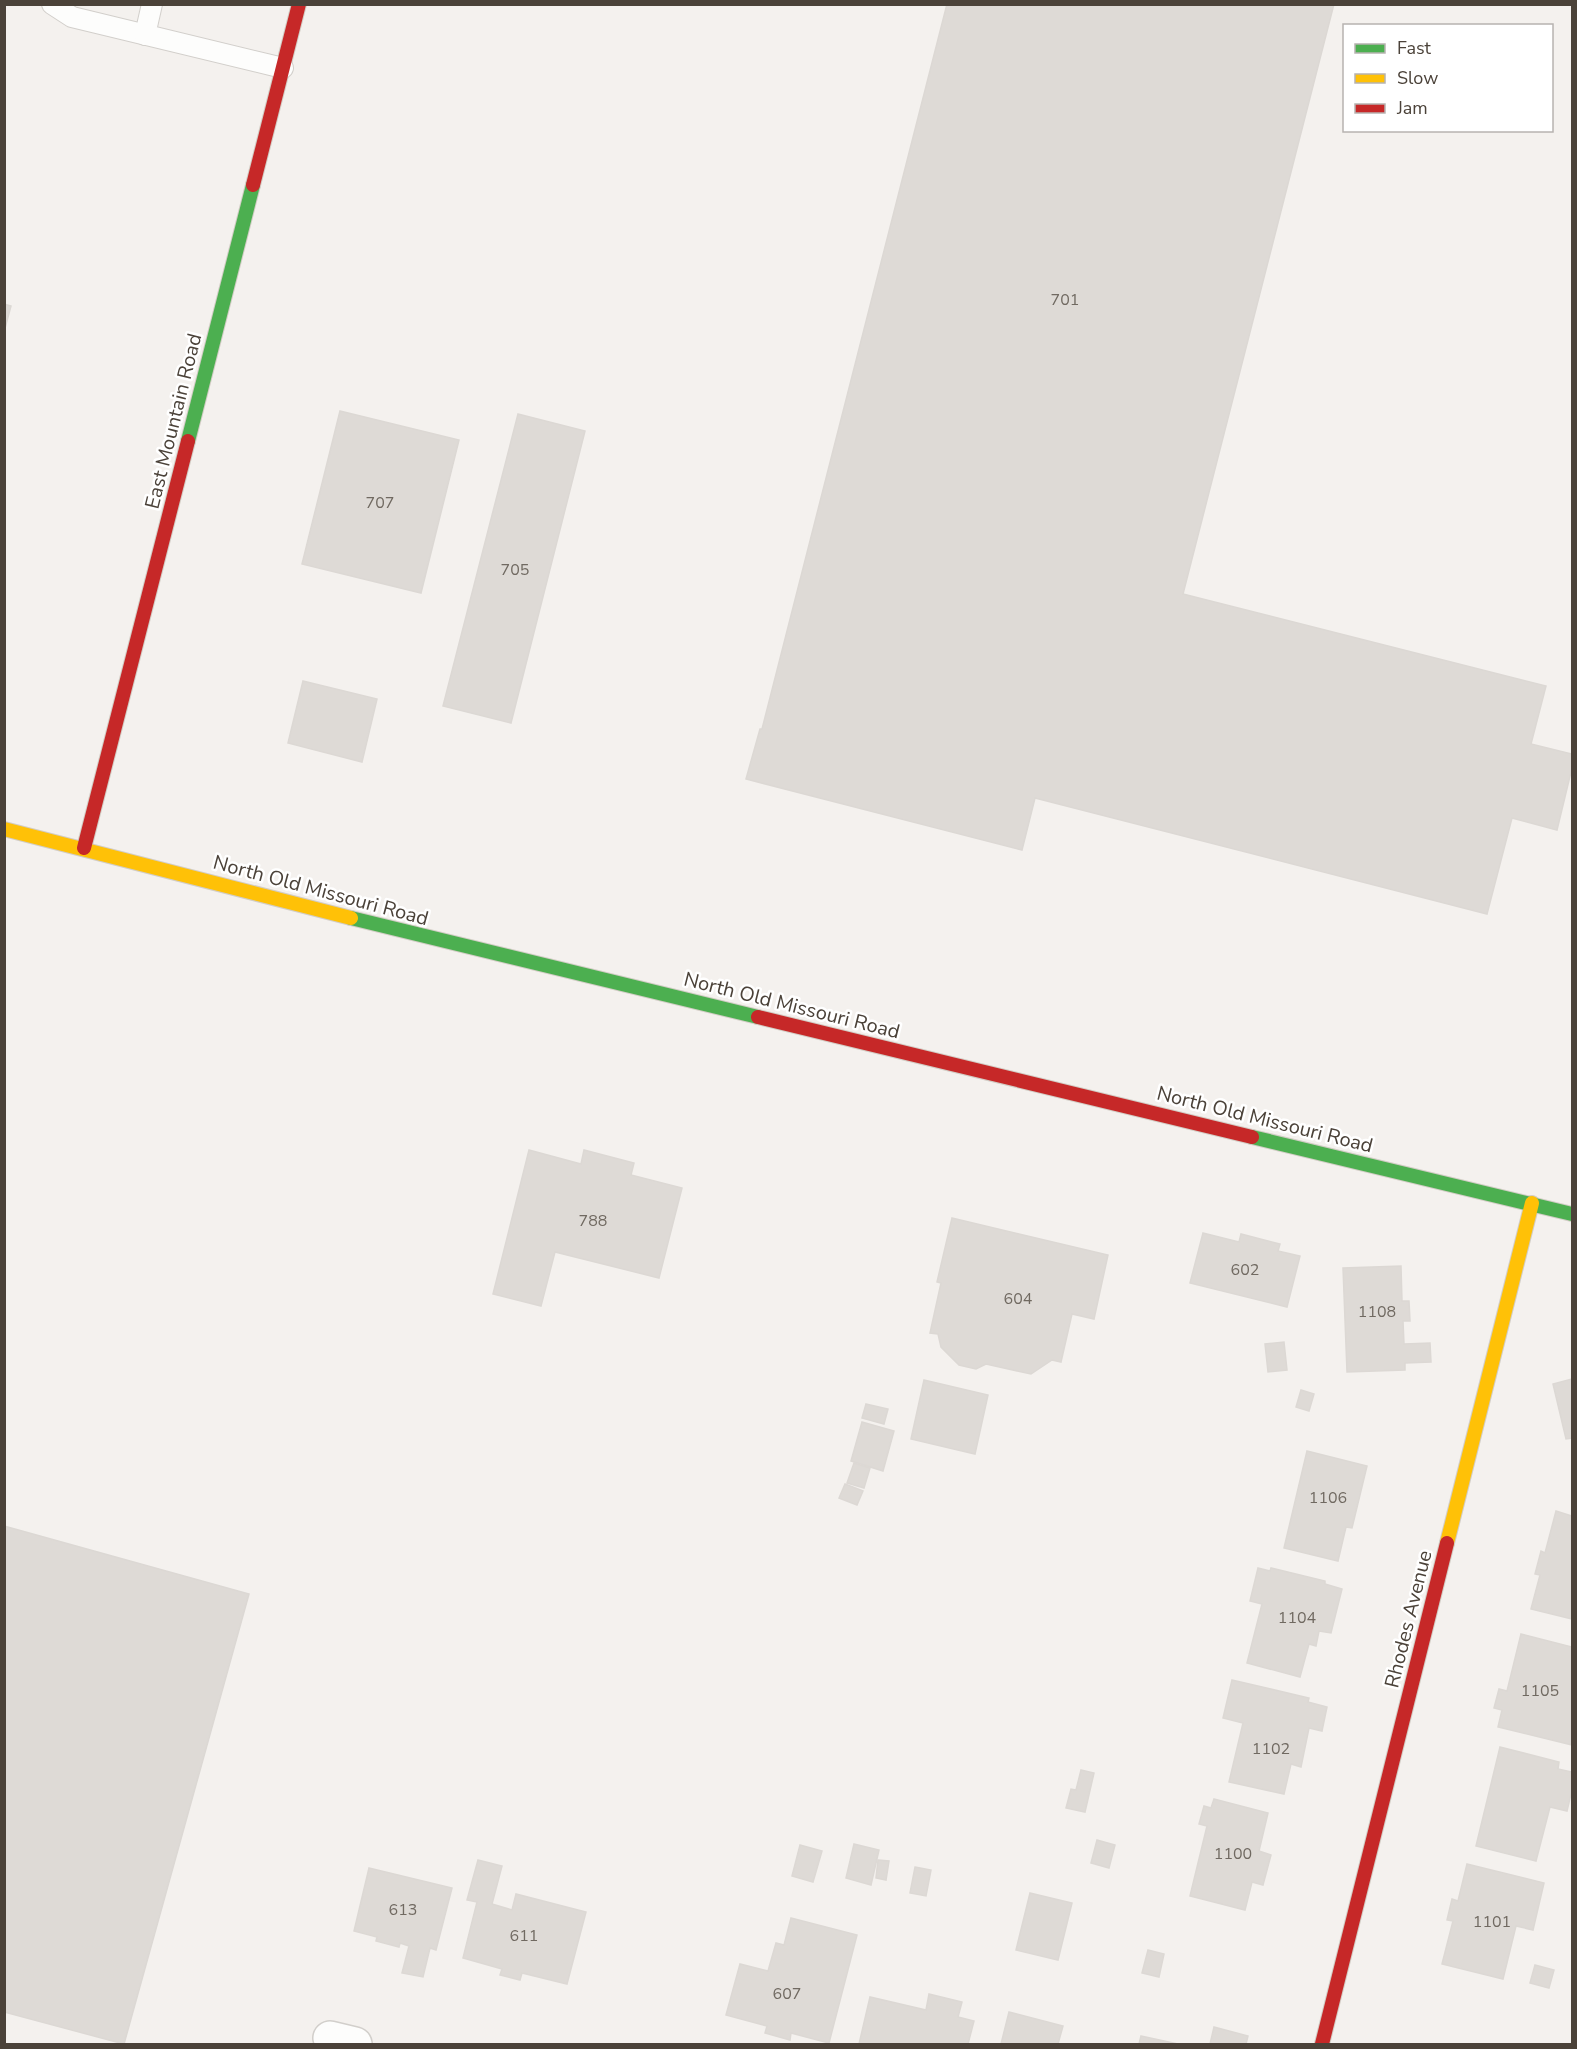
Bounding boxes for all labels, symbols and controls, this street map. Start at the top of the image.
legend [1343,24,1553,132]
text: Fast [1397,36,1432,60]
text: Slow [1397,66,1438,90]
text: Jam [1396,96,1428,120]
house number: 701 [1051,289,1079,311]
street label: East Mountain Road [139,331,208,512]
house number: 707 [366,492,394,514]
house number: 705 [501,559,529,581]
street label: North Old Missouri Road [210,849,432,932]
street label: North Old Missouri Road [681,966,903,1045]
street label: North Old Missouri Road [1154,1080,1376,1159]
house number: 788 [579,1210,607,1232]
house number: 602 [1231,1259,1259,1281]
house number: 604 [1004,1288,1033,1310]
house number: 1108 [1358,1301,1396,1323]
house number: 1106 [1309,1487,1347,1509]
street label: Rhodes Avenue [1378,1547,1439,1691]
house number: 1104 [1278,1607,1317,1629]
house number: 1105 [1521,1680,1559,1702]
house number: 1102 [1252,1738,1290,1760]
house number: 1100 [1214,1843,1252,1865]
house number: 613 [389,1899,417,1921]
house number: 1101 [1473,1911,1511,1933]
house number: 611 [510,1925,538,1947]
house number: 607 [773,1983,801,2005]

